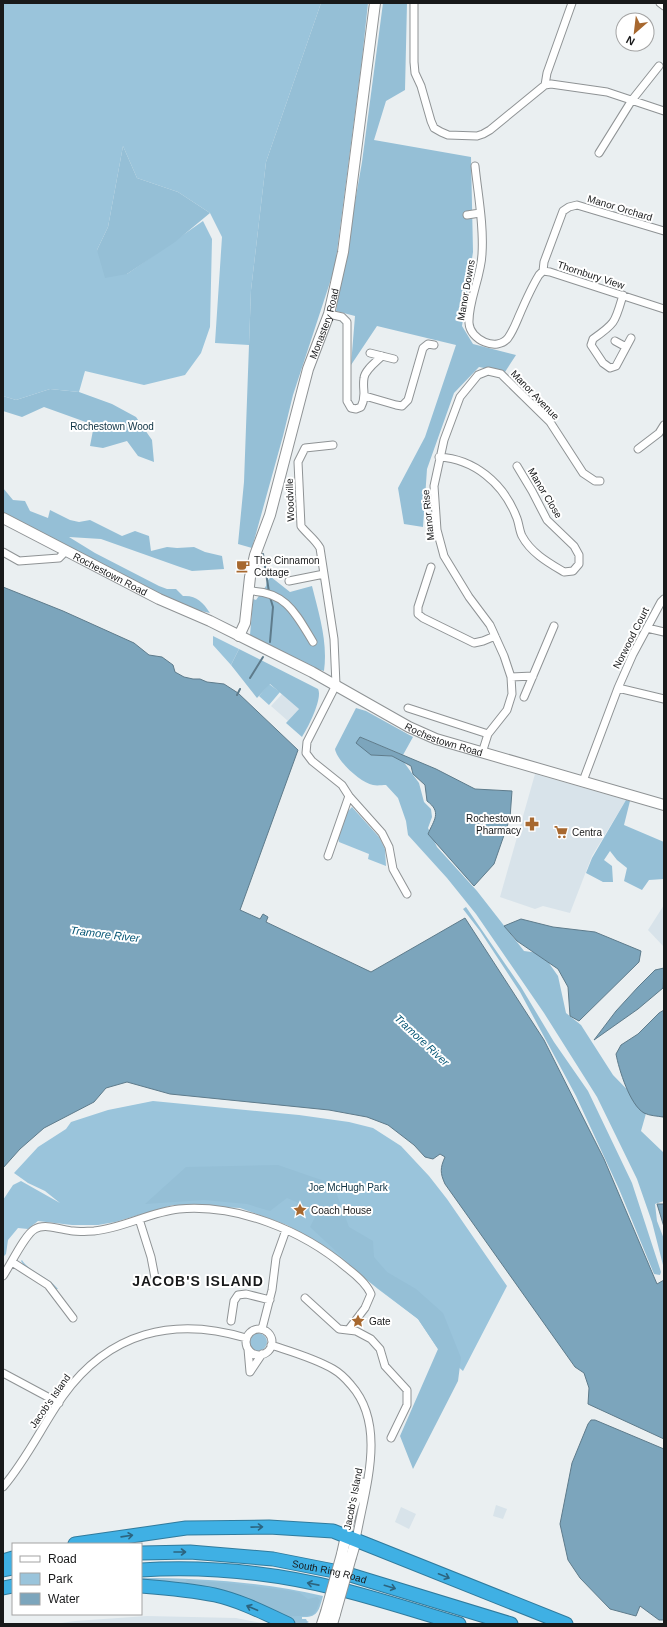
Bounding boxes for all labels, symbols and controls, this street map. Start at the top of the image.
north arrow [615,12,655,52]
text: N [624,34,637,48]
street label: Manor Orchard [586,193,654,223]
street label: Manor Downs [455,259,477,321]
street label: Thornbury View [556,259,627,291]
street label: Monastery Road [307,287,340,360]
street label: Manor Avenue [509,368,562,422]
park label: Rochestown Wood [70,421,154,432]
street label: Manor Close [526,466,565,520]
street label: Woodville [284,478,296,522]
street label: Manor Rise [420,489,436,541]
street label: Rochestown Road [72,550,149,597]
place label: The Cinnamon Cottage [254,555,320,578]
cafe icon: The Cinnamon Cottage [235,558,251,574]
street label: Norwood Court [611,605,651,670]
street label: Rochestown Road [403,720,484,758]
place label: Rochestown Pharmacy [466,813,521,836]
pharmacy icon: Rochestown Pharmacy [524,816,540,832]
supermarket icon: Centra [553,824,569,840]
place label: Centra [572,827,602,838]
water label: Tramore River [70,924,142,944]
water label: Tramore River [392,1012,452,1069]
park label: Joe McHugh Park [308,1182,389,1193]
place icon: Coach House [292,1202,308,1218]
place label: Coach House [311,1205,372,1216]
district label: JACOB'S ISLAND [132,1273,264,1289]
place icon: Gate [350,1313,366,1329]
place label: Gate [369,1316,391,1327]
street label: Jacob's Island [27,1372,73,1430]
street label: Jacob's Island [342,1467,364,1531]
one-way arrow [250,1523,263,1531]
one-way arrow [120,1532,133,1539]
legend [12,1543,142,1615]
one-way arrow [173,1548,186,1556]
text: Road [48,1552,77,1566]
street label: South Ring Road [291,1557,368,1585]
text: Park [48,1572,74,1586]
one-way arrow [437,1572,449,1580]
one-way arrow [307,1580,320,1588]
one-way arrow [384,1584,397,1591]
text: Water [48,1592,80,1606]
one-way arrow [247,1603,259,1611]

